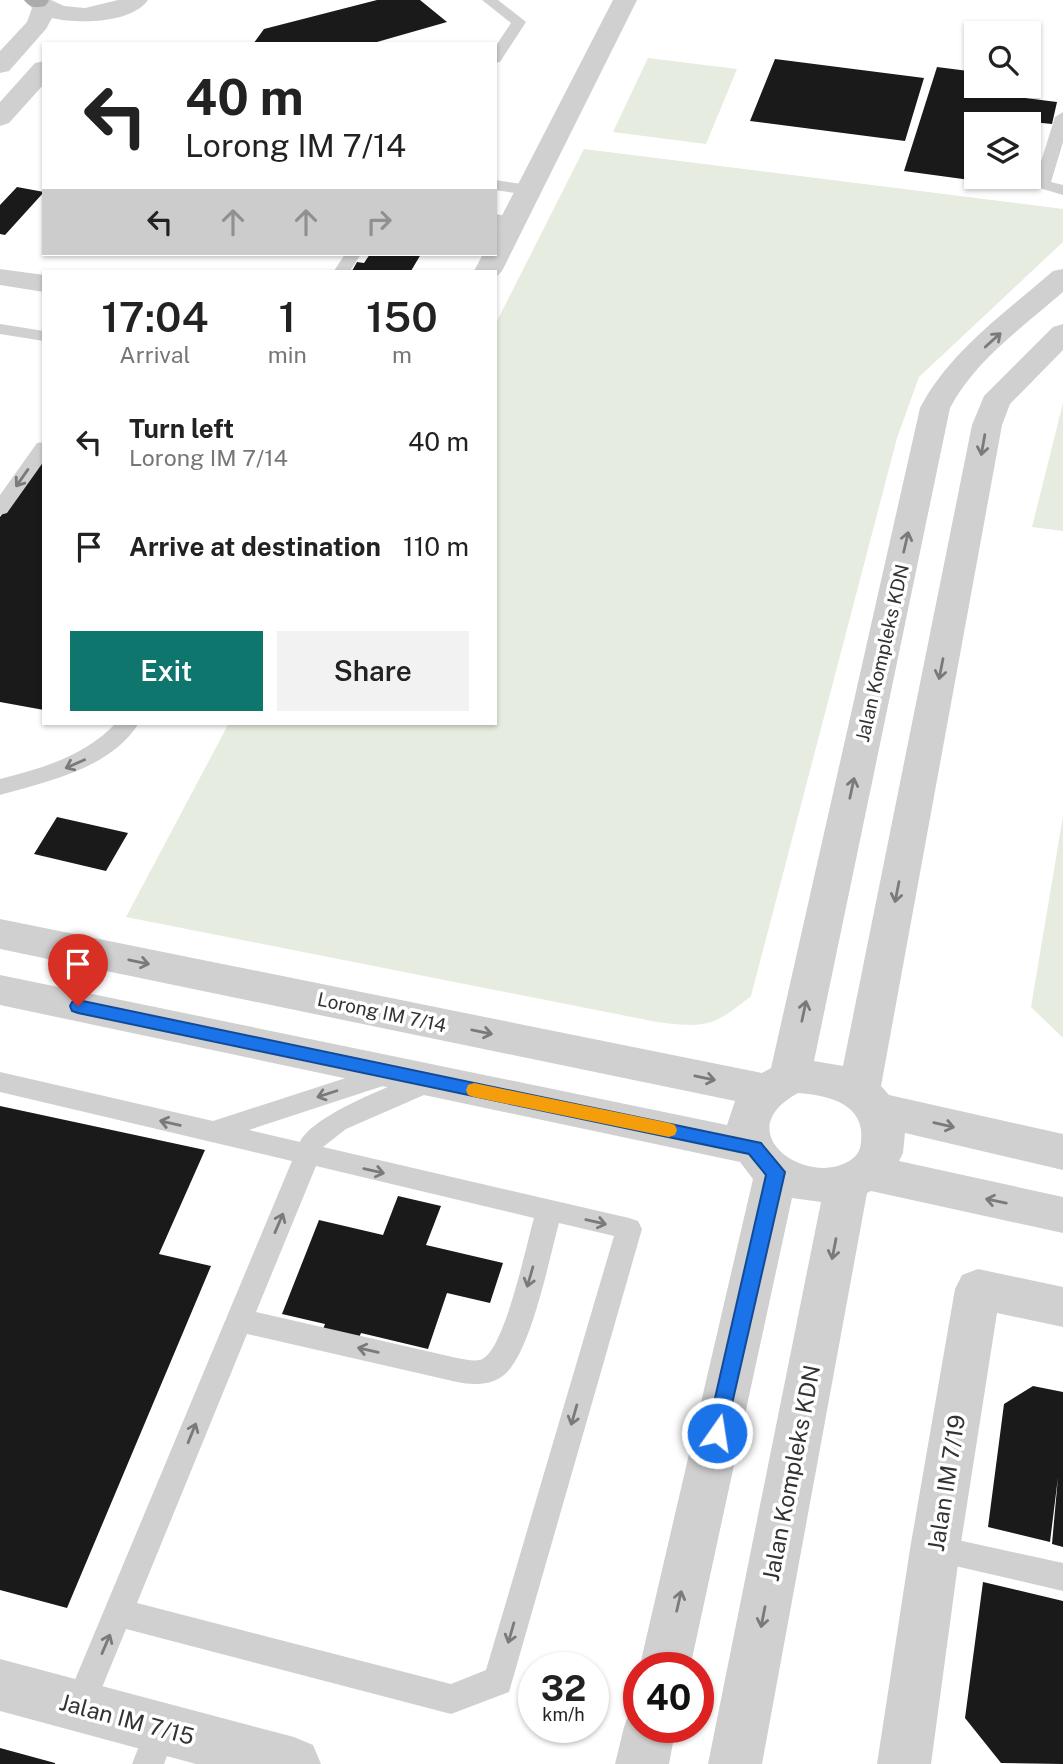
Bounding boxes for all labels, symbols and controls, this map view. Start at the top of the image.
map controls [964,21,1041,189]
button: search [964,21,1041,98]
text: 40 m [185,68,304,126]
icon: left [70,70,161,161]
button: layers [964,112,1041,189]
text: Lorong IM 7/14 [185,127,406,164]
icon: left [141,203,179,241]
icon: ahead [214,203,252,241]
icon: ahead [287,203,325,241]
icon: right [360,203,398,241]
text: 17:04 [101,292,208,341]
text: 1 [278,292,296,341]
text: 150 [366,292,438,341]
one-way arrow [983,332,1001,348]
text: Arrival [119,341,190,368]
text: min [268,341,307,368]
text: m [392,341,412,368]
text: Turn left [129,413,234,444]
icon: left [70,423,108,461]
text: 40 m [408,426,469,457]
one-way arrow [976,433,989,456]
text: Lorong IM 7/14 [129,444,288,471]
one-way arrow [15,468,29,487]
icon: arrive [70,528,108,566]
text: Arrive at destination [129,531,381,562]
text: 110 m [403,531,469,562]
one-way arrow [900,531,914,554]
street label: Jalan Kompleks KDN [851,562,913,744]
button: Exit [70,631,263,711]
button: Share [277,631,469,711]
one-way arrow [933,657,947,680]
one-way arrow [65,758,86,771]
one-way arrow [845,777,859,800]
one-way arrow [890,880,904,903]
pin [48,934,108,1006]
icon: arrive [59,945,97,983]
one-way arrow [127,956,150,970]
street label: Lorong IM 7/14 [315,988,449,1036]
one-way arrow [798,1000,812,1023]
one-way arrow [470,1026,493,1040]
one-way arrow [693,1071,716,1085]
one-way arrow [316,1089,338,1102]
one-way arrow [159,1116,182,1129]
one-way arrow [932,1119,955,1133]
one-way arrow [362,1165,385,1178]
one-way arrow [985,1193,1008,1207]
one-way arrow [273,1213,286,1234]
one-way arrow [584,1215,607,1229]
one-way arrow [827,1237,841,1260]
one-way arrow [522,1265,535,1287]
one-way arrow [357,1342,380,1356]
street label: Jalan Kompleks KDN [757,1362,825,1584]
position arrow [680,1396,754,1470]
one-way arrow [567,1404,580,1426]
street label: Jalan IM 7/19 [922,1413,970,1553]
one-way arrow [186,1423,199,1445]
one-way arrow [672,1590,686,1613]
one-way arrow [756,1605,770,1628]
one-way arrow [504,1622,517,1644]
one-way arrow [100,1633,113,1655]
speed limit sign: 40 [623,1652,714,1743]
text: 32 [541,1668,586,1709]
street label: Jalan IM 7/15 [57,1688,197,1750]
text: km/h [542,1704,585,1725]

